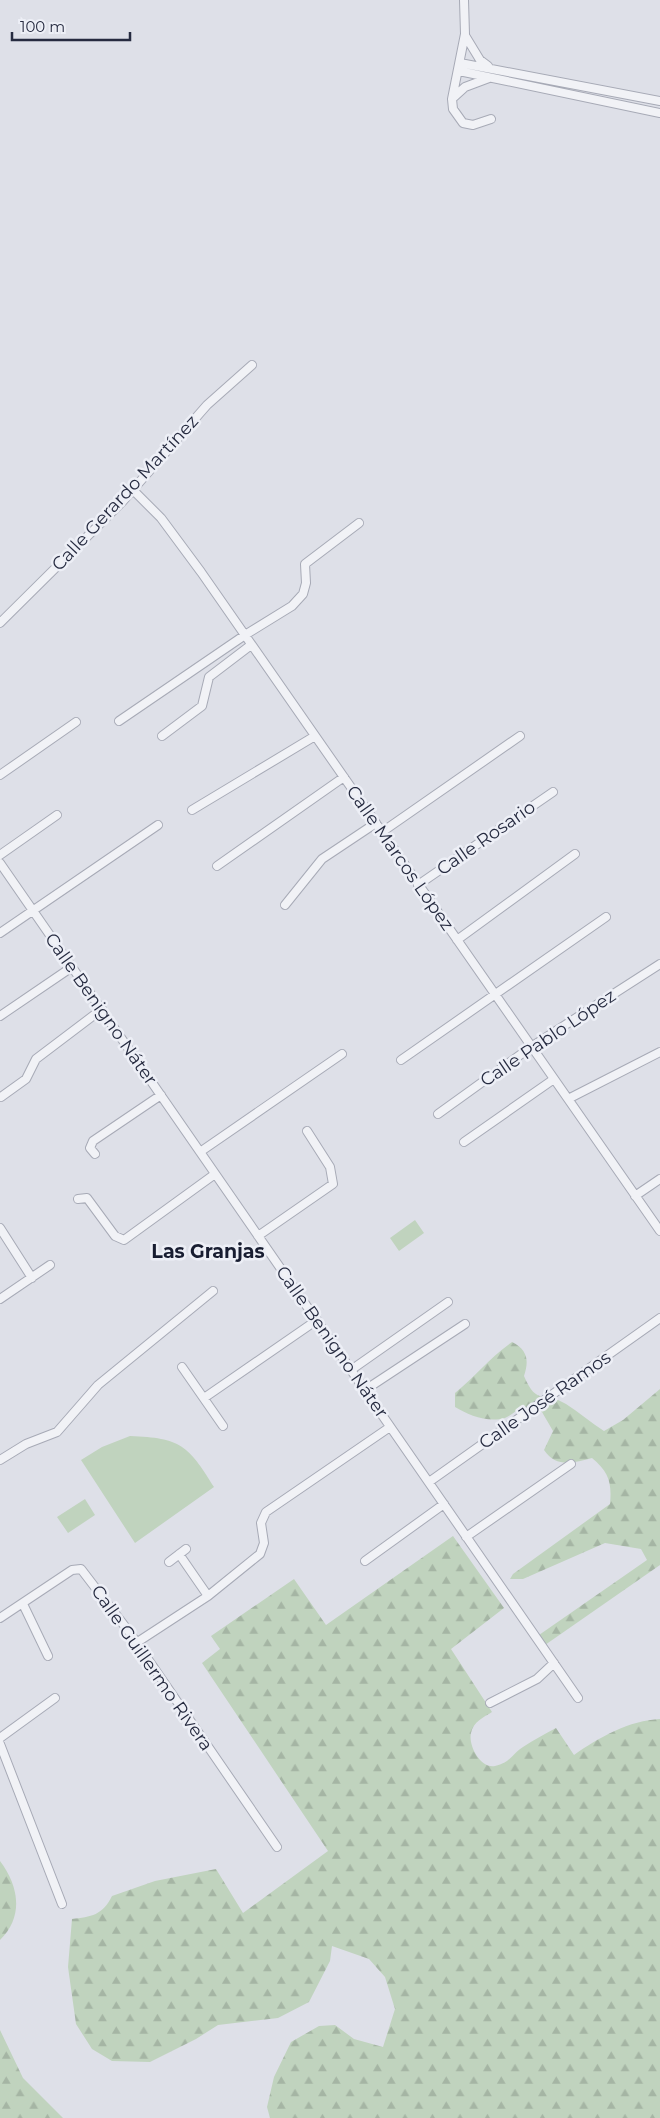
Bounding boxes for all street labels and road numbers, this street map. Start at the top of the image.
street label: Calle Gerardo Martínez [47,410,203,576]
street label: Calle Marcos López [342,781,458,935]
street label: Calle Rosario [432,796,540,880]
street label: Calle Benigno Náter [40,929,162,1089]
street label: Calle Pablo López [476,984,620,1092]
street label: Calle Benigno Náter [271,1262,393,1422]
street label: Calle José Ramos [475,1346,615,1454]
street label: Calle Guillermo Rivera [86,1581,218,1755]

